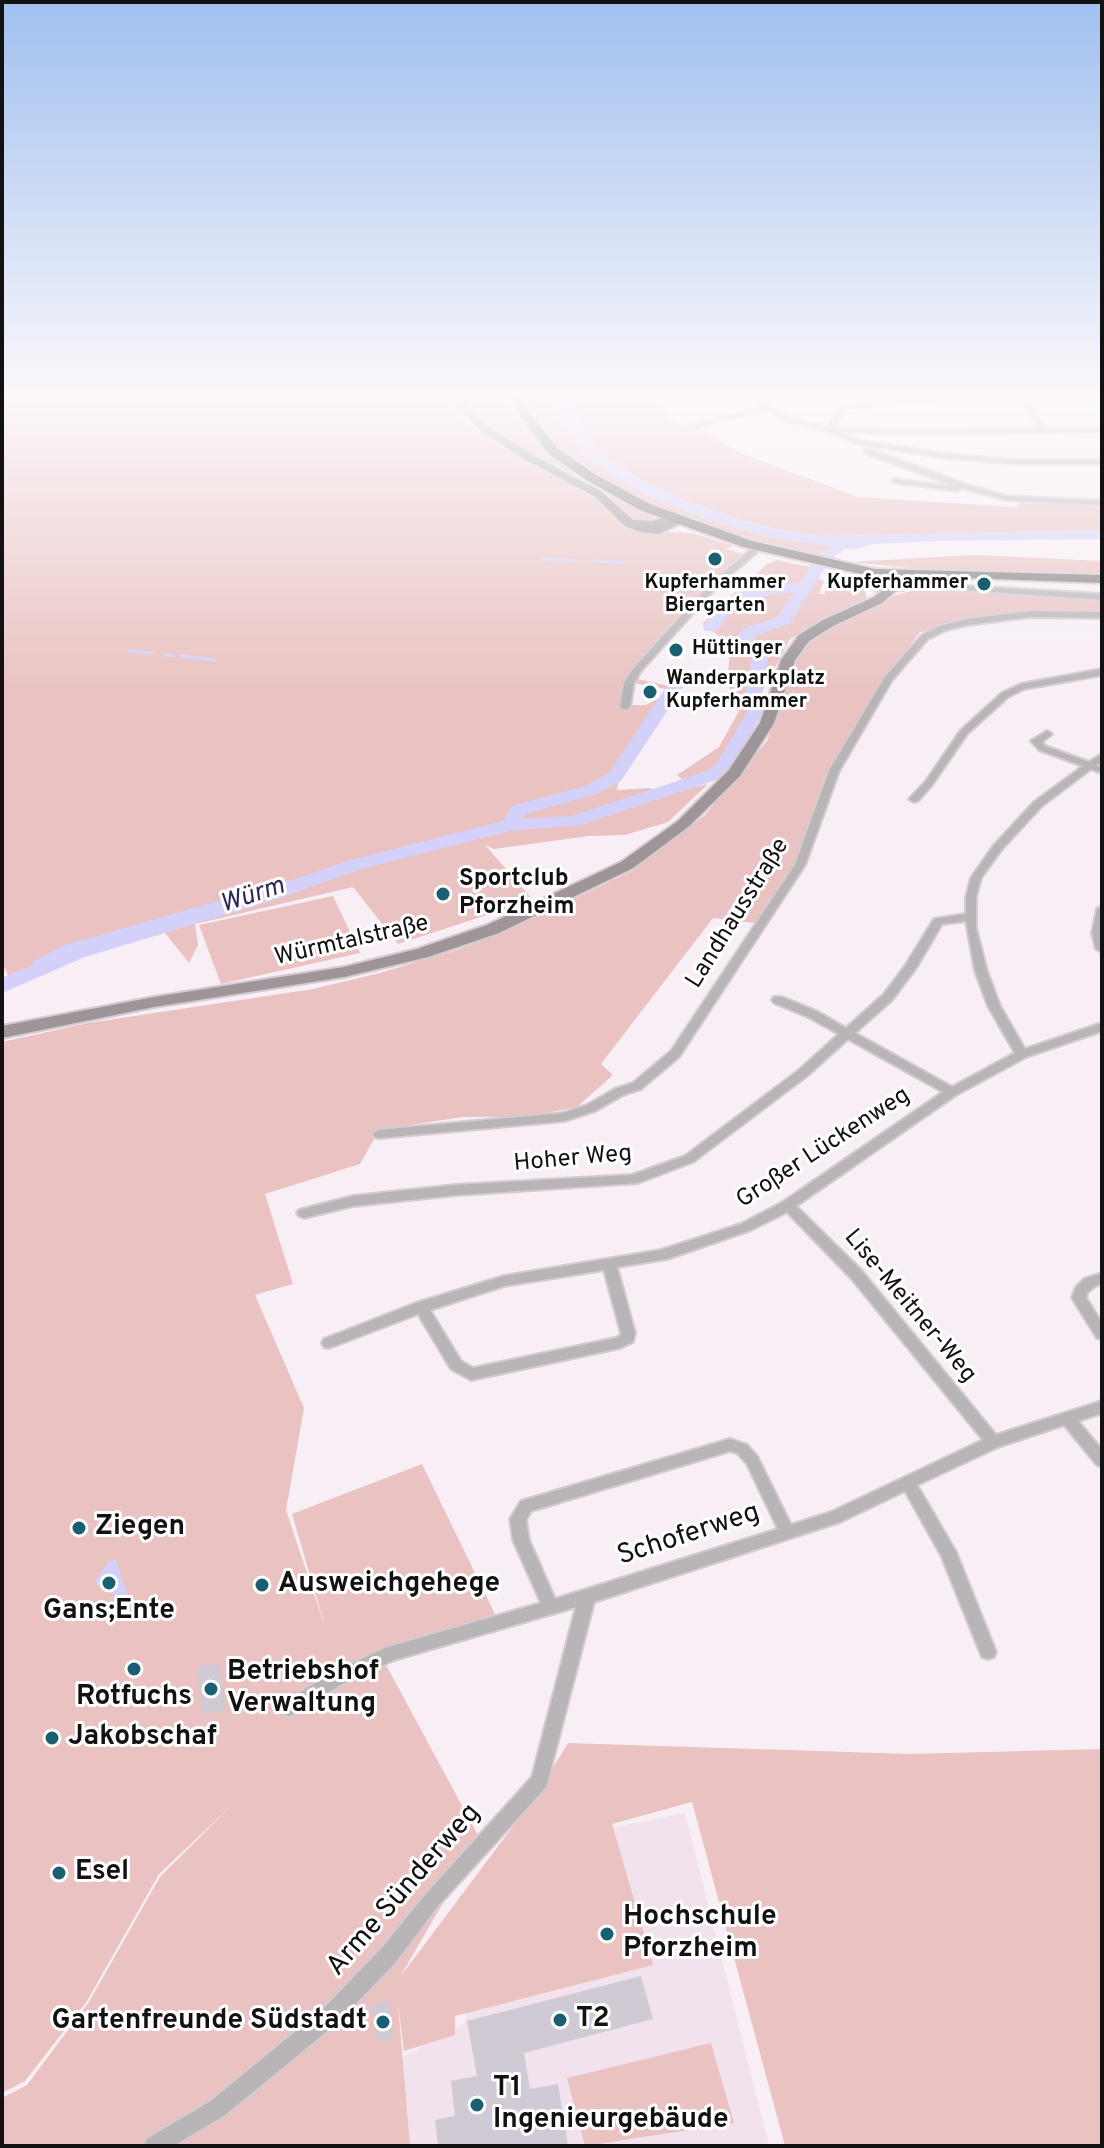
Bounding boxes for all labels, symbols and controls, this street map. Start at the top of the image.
marker: Kupferhammer Biergarten [706,550,724,568]
place label: Kupferhammer Biergarten [644,572,786,619]
place label: Kupferhammer [827,572,968,596]
marker: Kupferhammer [975,575,993,593]
place label: Hüttinger [692,638,782,662]
marker: Hüttinger [667,641,685,659]
place label: Wanderparkplatz Kupferhammer [666,668,825,715]
marker: Wanderparkplatz Kupferhammer [641,683,659,701]
street label: Landhausstraße [681,834,797,994]
place label: Sportclub Pforzheim [459,866,574,922]
water label: Würm [217,872,289,922]
marker: Sportclub Pforzheim [434,885,452,903]
street label: Würmtalstraße [272,910,432,974]
street label: Großer Lückenweg [732,1082,916,1216]
street label: Hoher Weg [513,1140,633,1180]
street label: Lise-Meitner-Weg [837,1225,981,1389]
street label: Schoferweg [614,1497,764,1575]
place label: Ziegen [95,1511,185,1545]
marker: Ziegen [70,1519,88,1537]
place label: Ausweichgehege [278,1568,500,1602]
marker: Gans;Ente [100,1574,118,1592]
marker: Ausweichgehege [253,1576,271,1594]
place label: Gans;Ente [43,1595,175,1629]
place label: Betriebshof Verwaltung [227,1656,379,1722]
marker: Rotfuchs [125,1660,143,1678]
marker: Betriebshof Verwaltung [202,1680,220,1698]
place label: Rotfuchs [76,1681,192,1715]
place label: Jakobschaf [68,1721,217,1755]
marker: Jakobschaf [43,1729,61,1747]
street label: Arme Sünderweg [321,1798,489,1984]
place label: Esel [75,1856,129,1890]
marker: Esel [50,1864,68,1882]
place label: Hochschule Pforzheim [623,1901,777,1967]
marker: Hochschule Pforzheim [598,1925,616,1943]
place label: T2 [576,2003,610,2037]
place label: Gartenfreunde Südstadt [52,2005,367,2039]
marker: T2 [551,2011,569,2029]
marker: Gartenfreunde Südstadt [374,2013,392,2031]
place label: T1 Ingenieurgebäude [493,2072,729,2138]
marker: T1 Ingenieurgebäude [468,2096,486,2114]

